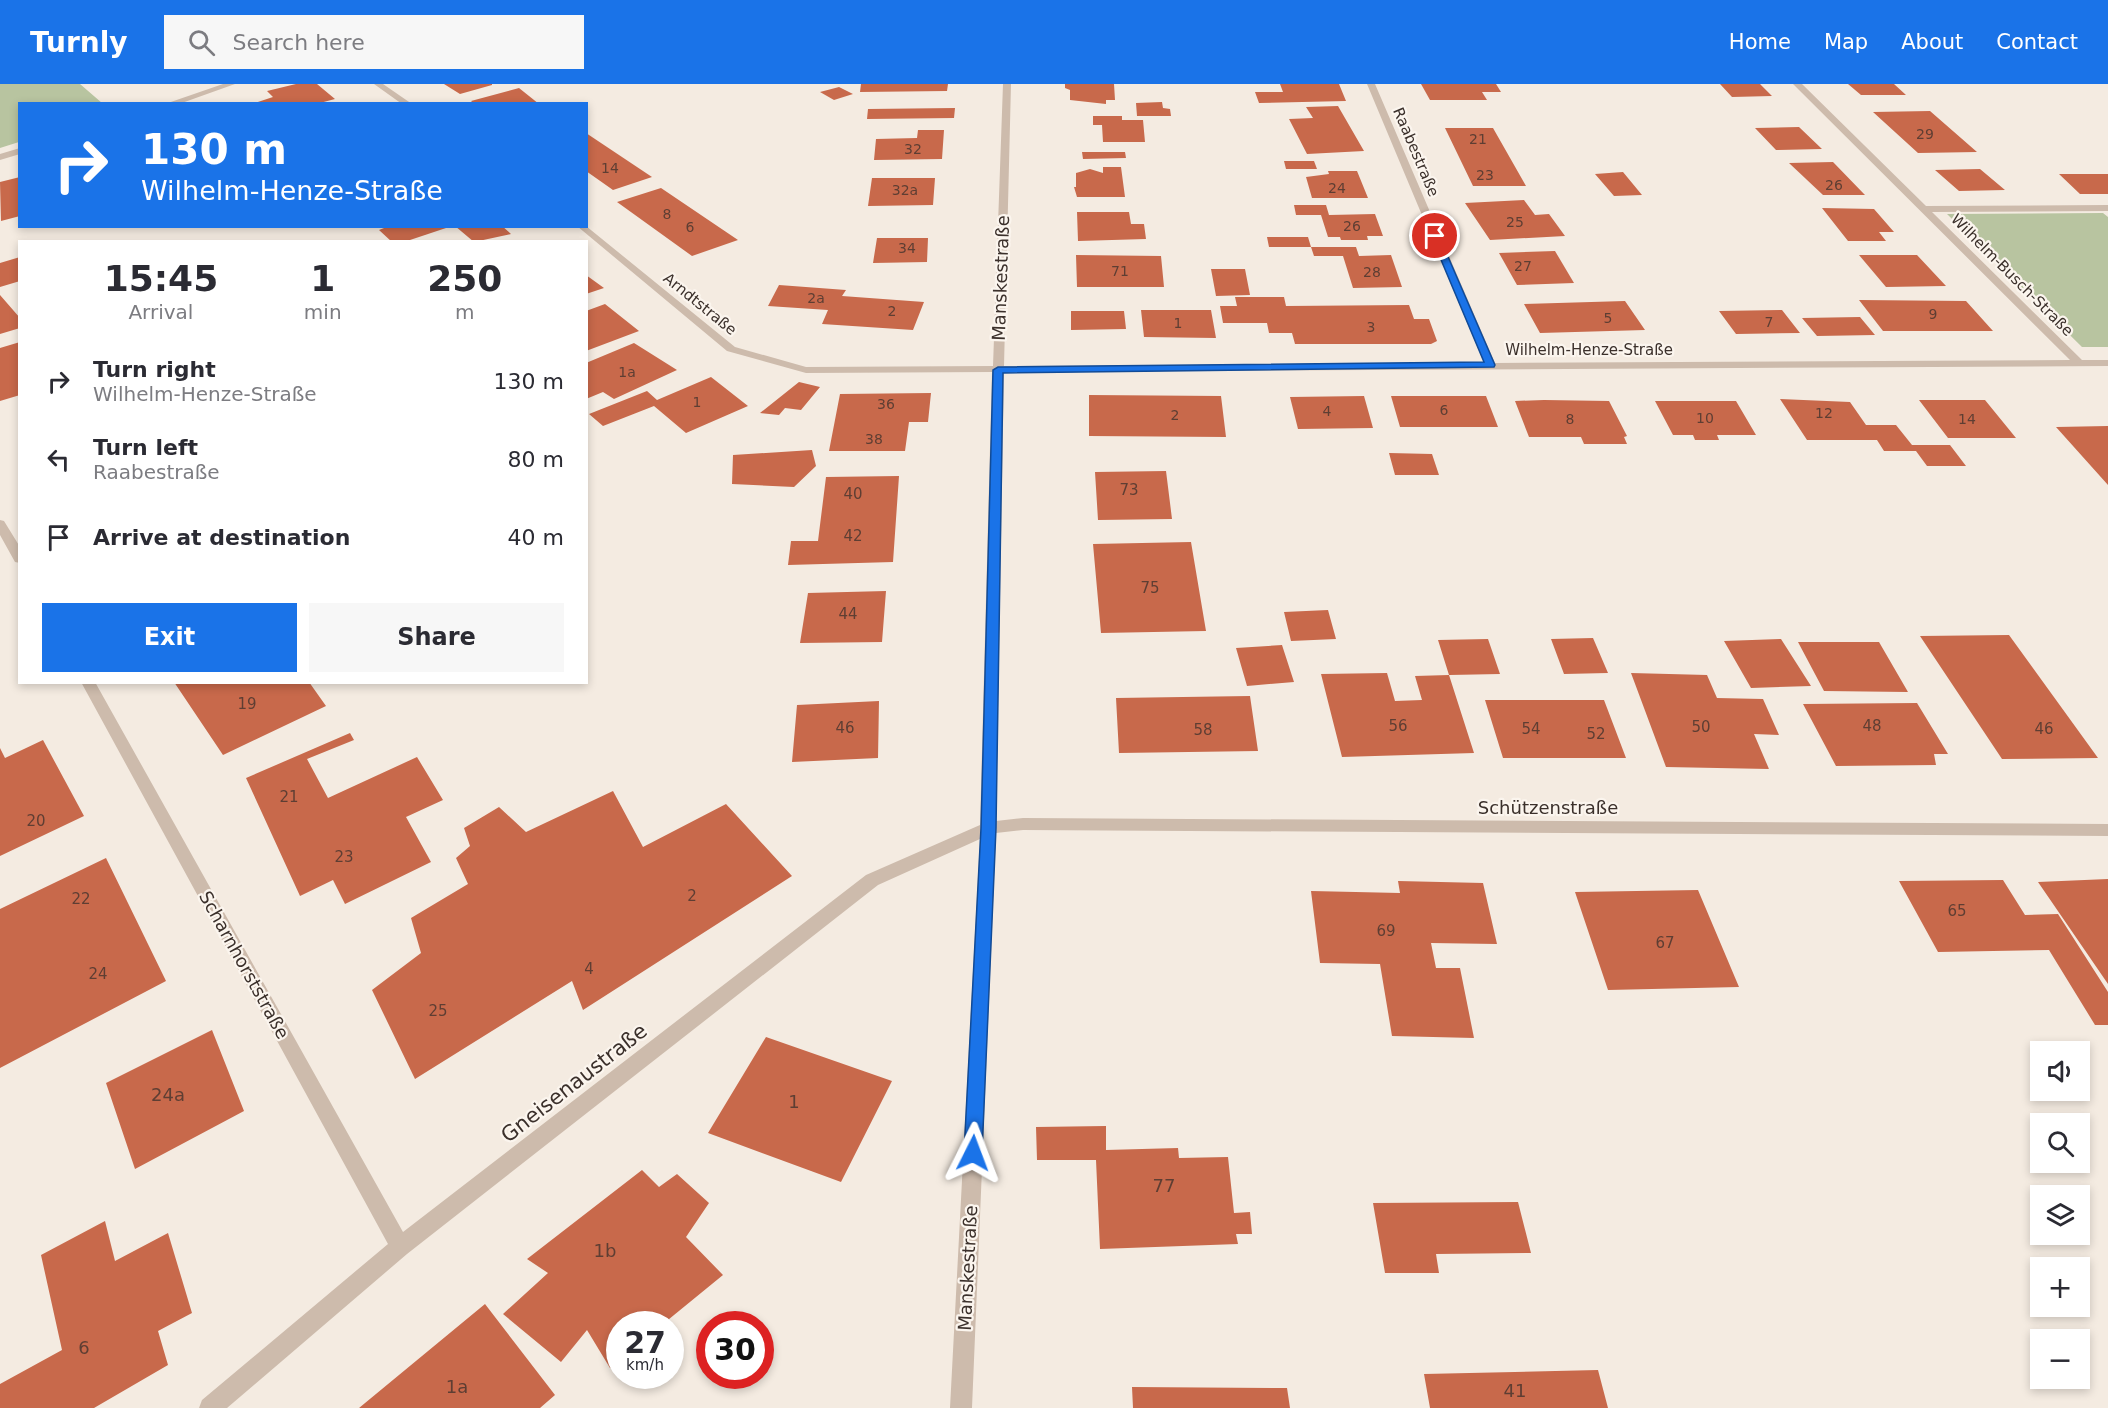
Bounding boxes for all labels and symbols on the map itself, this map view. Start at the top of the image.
street label: Raabestraße [1389,105,1443,199]
house number: 29 [1916,126,1934,142]
house number: 21 [1469,131,1487,147]
house number: 32 [904,141,922,157]
house number: 14 [601,160,619,176]
house number: 23 [1476,167,1494,183]
house number: 26 [1825,177,1843,193]
house number: 24 [1328,180,1346,196]
house number: 32a [892,182,918,198]
house number: 8 [663,206,671,222]
pin [1409,210,1460,261]
street label: Wilhelm-Busch-Straße [1947,210,2077,340]
house number: 25 [1506,214,1524,230]
street label: Manskestraße [988,215,1013,341]
house number: 26 [1343,218,1361,234]
house number: 6 [686,219,695,235]
house number: 34 [898,240,916,256]
house number: 27 [1514,258,1532,274]
house number: 71 [1111,263,1129,279]
house number: 28 [1363,264,1381,280]
street label: Arndtstraße [660,269,740,339]
house number: 2a [807,290,825,306]
house number: 2 [888,303,896,319]
house number: 9 [1929,306,1937,322]
house number: 5 [1604,310,1612,326]
house number: 7 [1765,314,1773,330]
house number: 1 [1174,315,1182,331]
house number: 3 [1367,319,1375,335]
street label: Wilhelm-Henze-Straße [1505,341,1673,359]
house number: 1a [618,364,636,380]
house number: 1 [693,394,701,410]
house number: 36 [877,396,895,412]
house number: 6 [1440,402,1449,418]
house number: 4 [1323,403,1332,419]
house number: 12 [1815,405,1833,421]
house number: 2 [1171,407,1179,423]
house number: 10 [1696,410,1714,426]
house number: 8 [1566,411,1574,427]
house number: 14 [1958,411,1976,427]
house number: 38 [865,431,883,447]
house number: 73 [1119,481,1139,499]
house number: 40 [843,485,863,503]
house number: 42 [843,527,863,545]
house number: 75 [1140,579,1160,597]
house number: 44 [838,605,858,623]
house number: 19 [237,695,257,713]
house number: 56 [1388,717,1408,735]
house number: 48 [1862,717,1882,735]
house number: 50 [1691,718,1711,736]
house number: 46 [835,719,855,737]
house number: 54 [1521,720,1541,738]
house number: 46 [2034,720,2054,738]
house number: 58 [1193,721,1213,739]
house number: 52 [1586,725,1606,743]
house number: 21 [279,788,299,806]
street label: Schützenstraße [1478,797,1618,818]
house number: 20 [26,812,46,830]
house number: 23 [334,848,354,866]
street label: Scharnhorststraße [195,887,294,1042]
house number: 2 [687,887,697,905]
house number: 22 [71,890,91,908]
house number: 65 [1947,902,1967,920]
house number: 69 [1376,922,1396,940]
house number: 67 [1655,934,1675,952]
house number: 4 [584,960,594,978]
house number: 24 [88,965,108,983]
house number: 25 [428,1002,448,1020]
street label: Gneisenaustraße [496,1019,652,1147]
house number: 24a [151,1084,185,1105]
house number: 1 [788,1091,800,1112]
position arrow [941,1121,1005,1185]
house number: 77 [1153,1175,1175,1196]
street label: Manskestraße [954,1205,981,1331]
house number: 1b [594,1240,616,1261]
speed limit sign: 30 [696,1311,774,1389]
house number: 6 [78,1337,90,1358]
house number: 1a [446,1376,468,1397]
house number: 41 [1504,1380,1526,1401]

